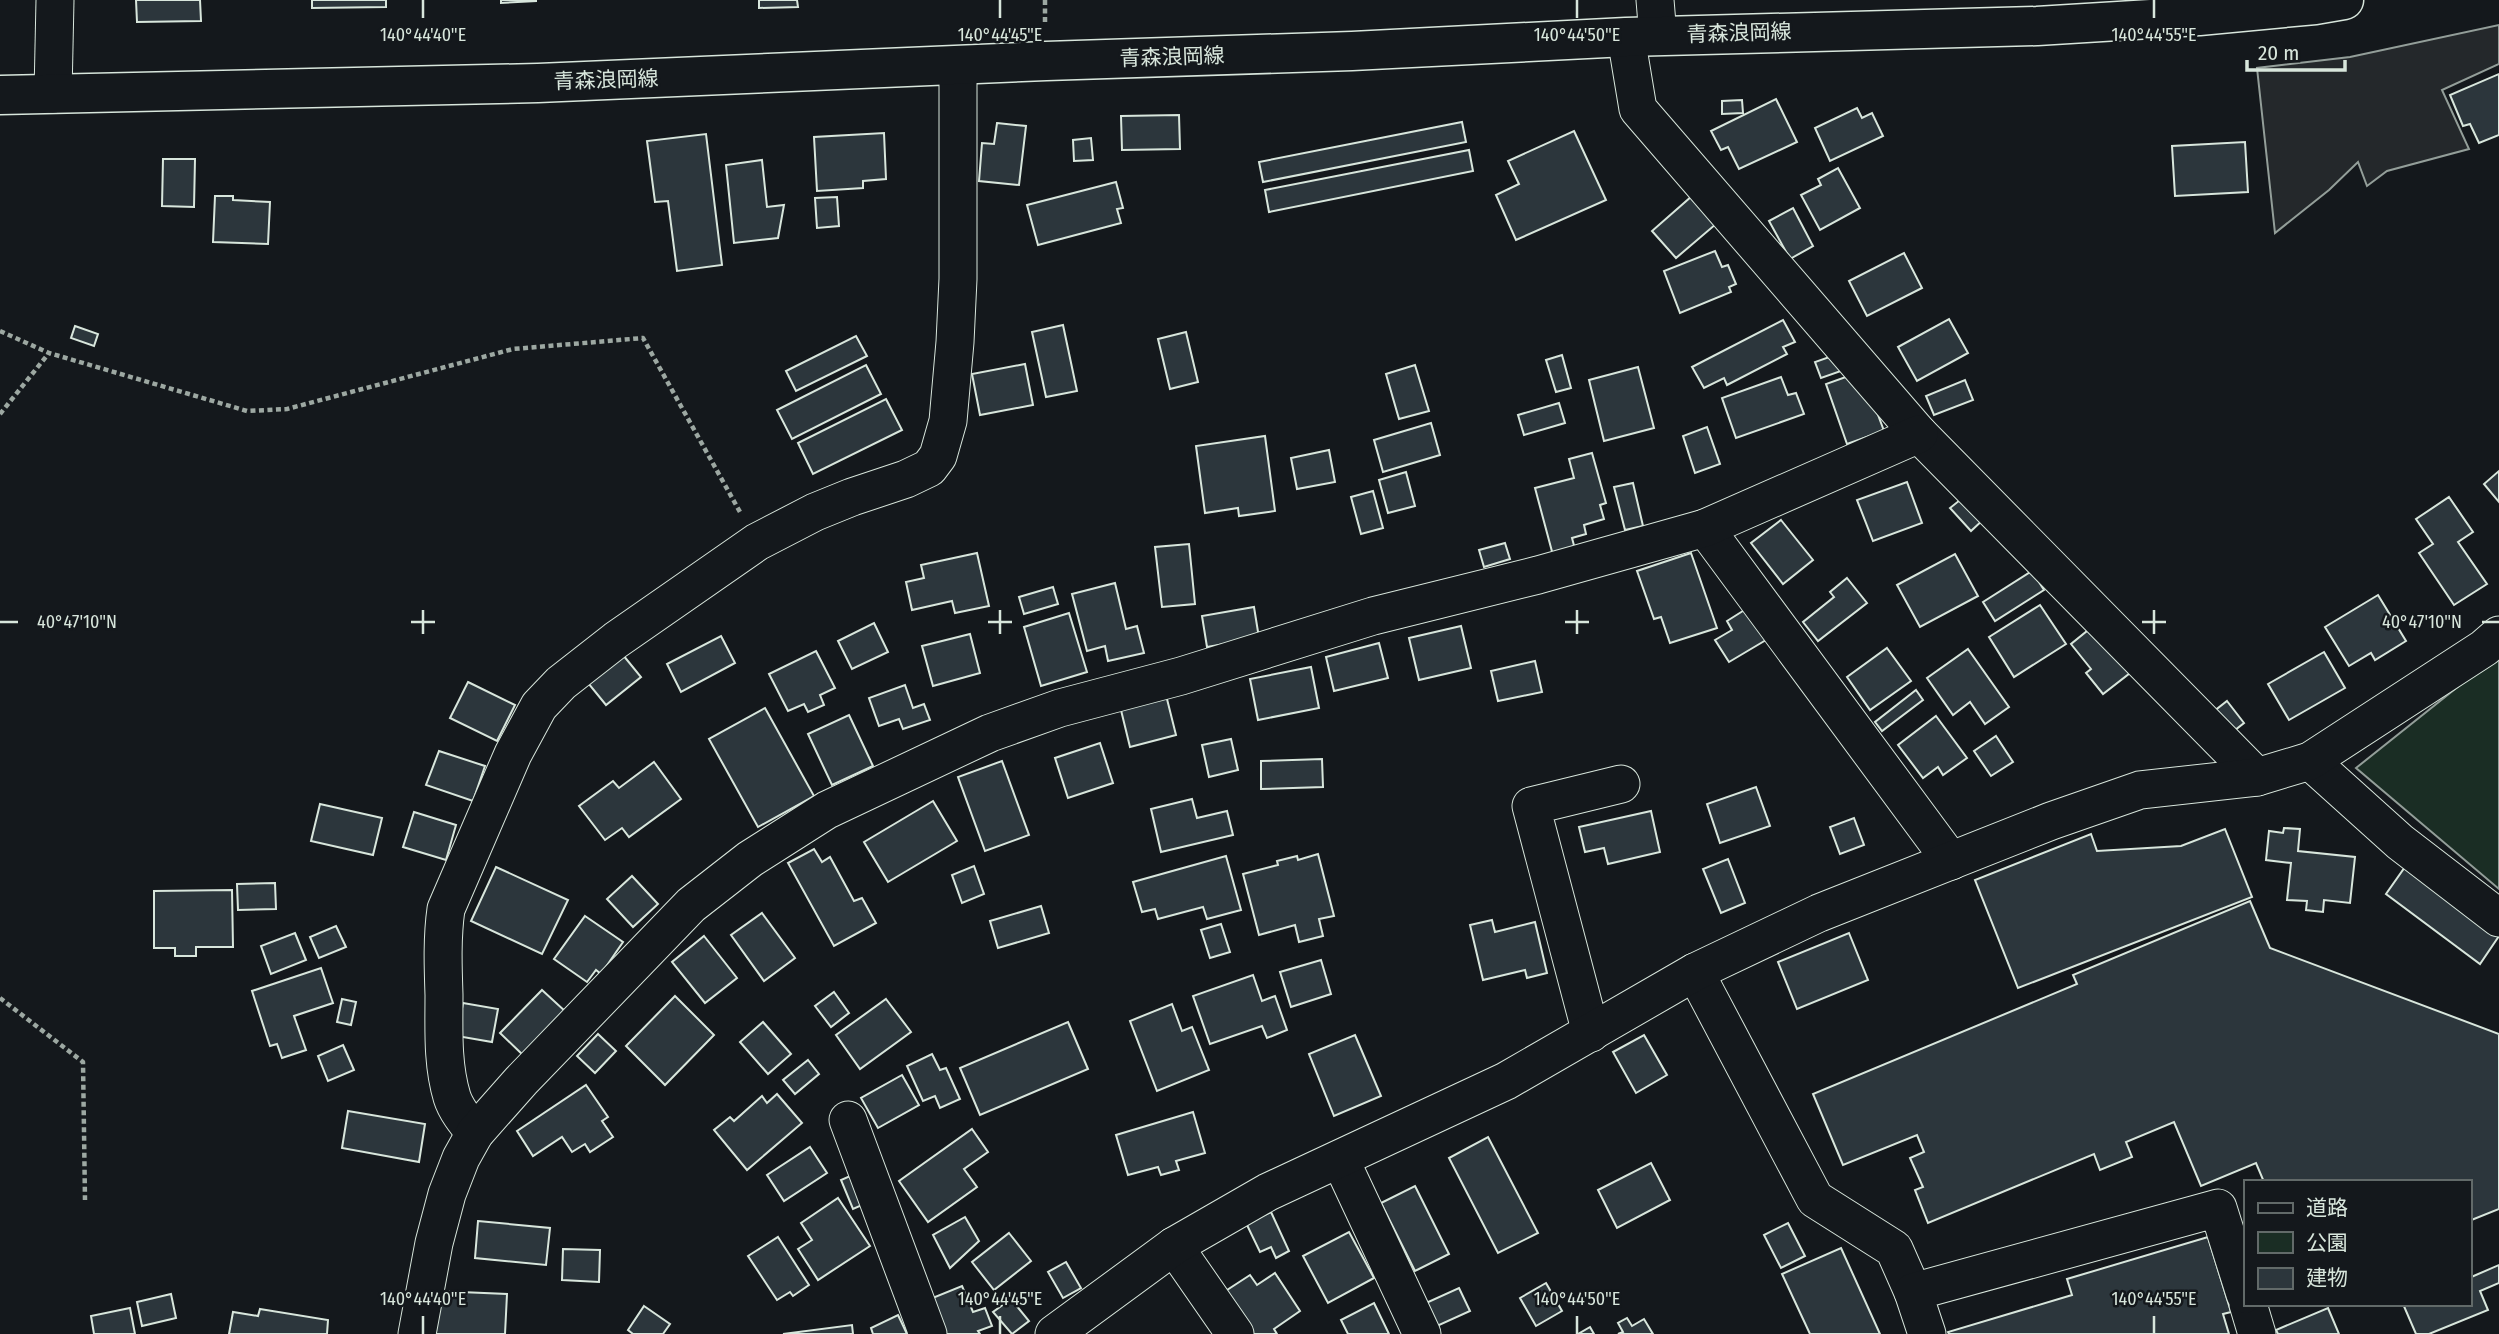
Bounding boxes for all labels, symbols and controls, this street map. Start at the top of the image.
street label: 青森浪岡線 [1686,18,1792,48]
text: 140°44'40"E [380,24,466,46]
text: 140°44'45"E [958,24,1042,46]
text: 140°44'50"E [1534,24,1620,46]
text: 140°44'55"E [2112,24,2196,46]
scale bar [2247,28,2345,72]
text: 20 m [2258,40,2299,66]
street label: 青森浪岡線 [1119,42,1225,72]
street label: 青森浪岡線 [553,65,659,95]
text: 40°47'10"N [37,611,117,633]
text: 40°47'10"N [2382,611,2462,633]
legend [2244,1180,2471,1306]
text: 道路 [2306,1195,2348,1221]
text: 公園 [2306,1230,2348,1256]
text: 建物 [2306,1265,2348,1291]
text: 140°44'40"E [380,1288,466,1310]
text: 140°44'45"E [958,1288,1042,1310]
text: 140°44'50"E [1534,1288,1620,1310]
text: 140°44'55"E [2112,1288,2196,1310]

